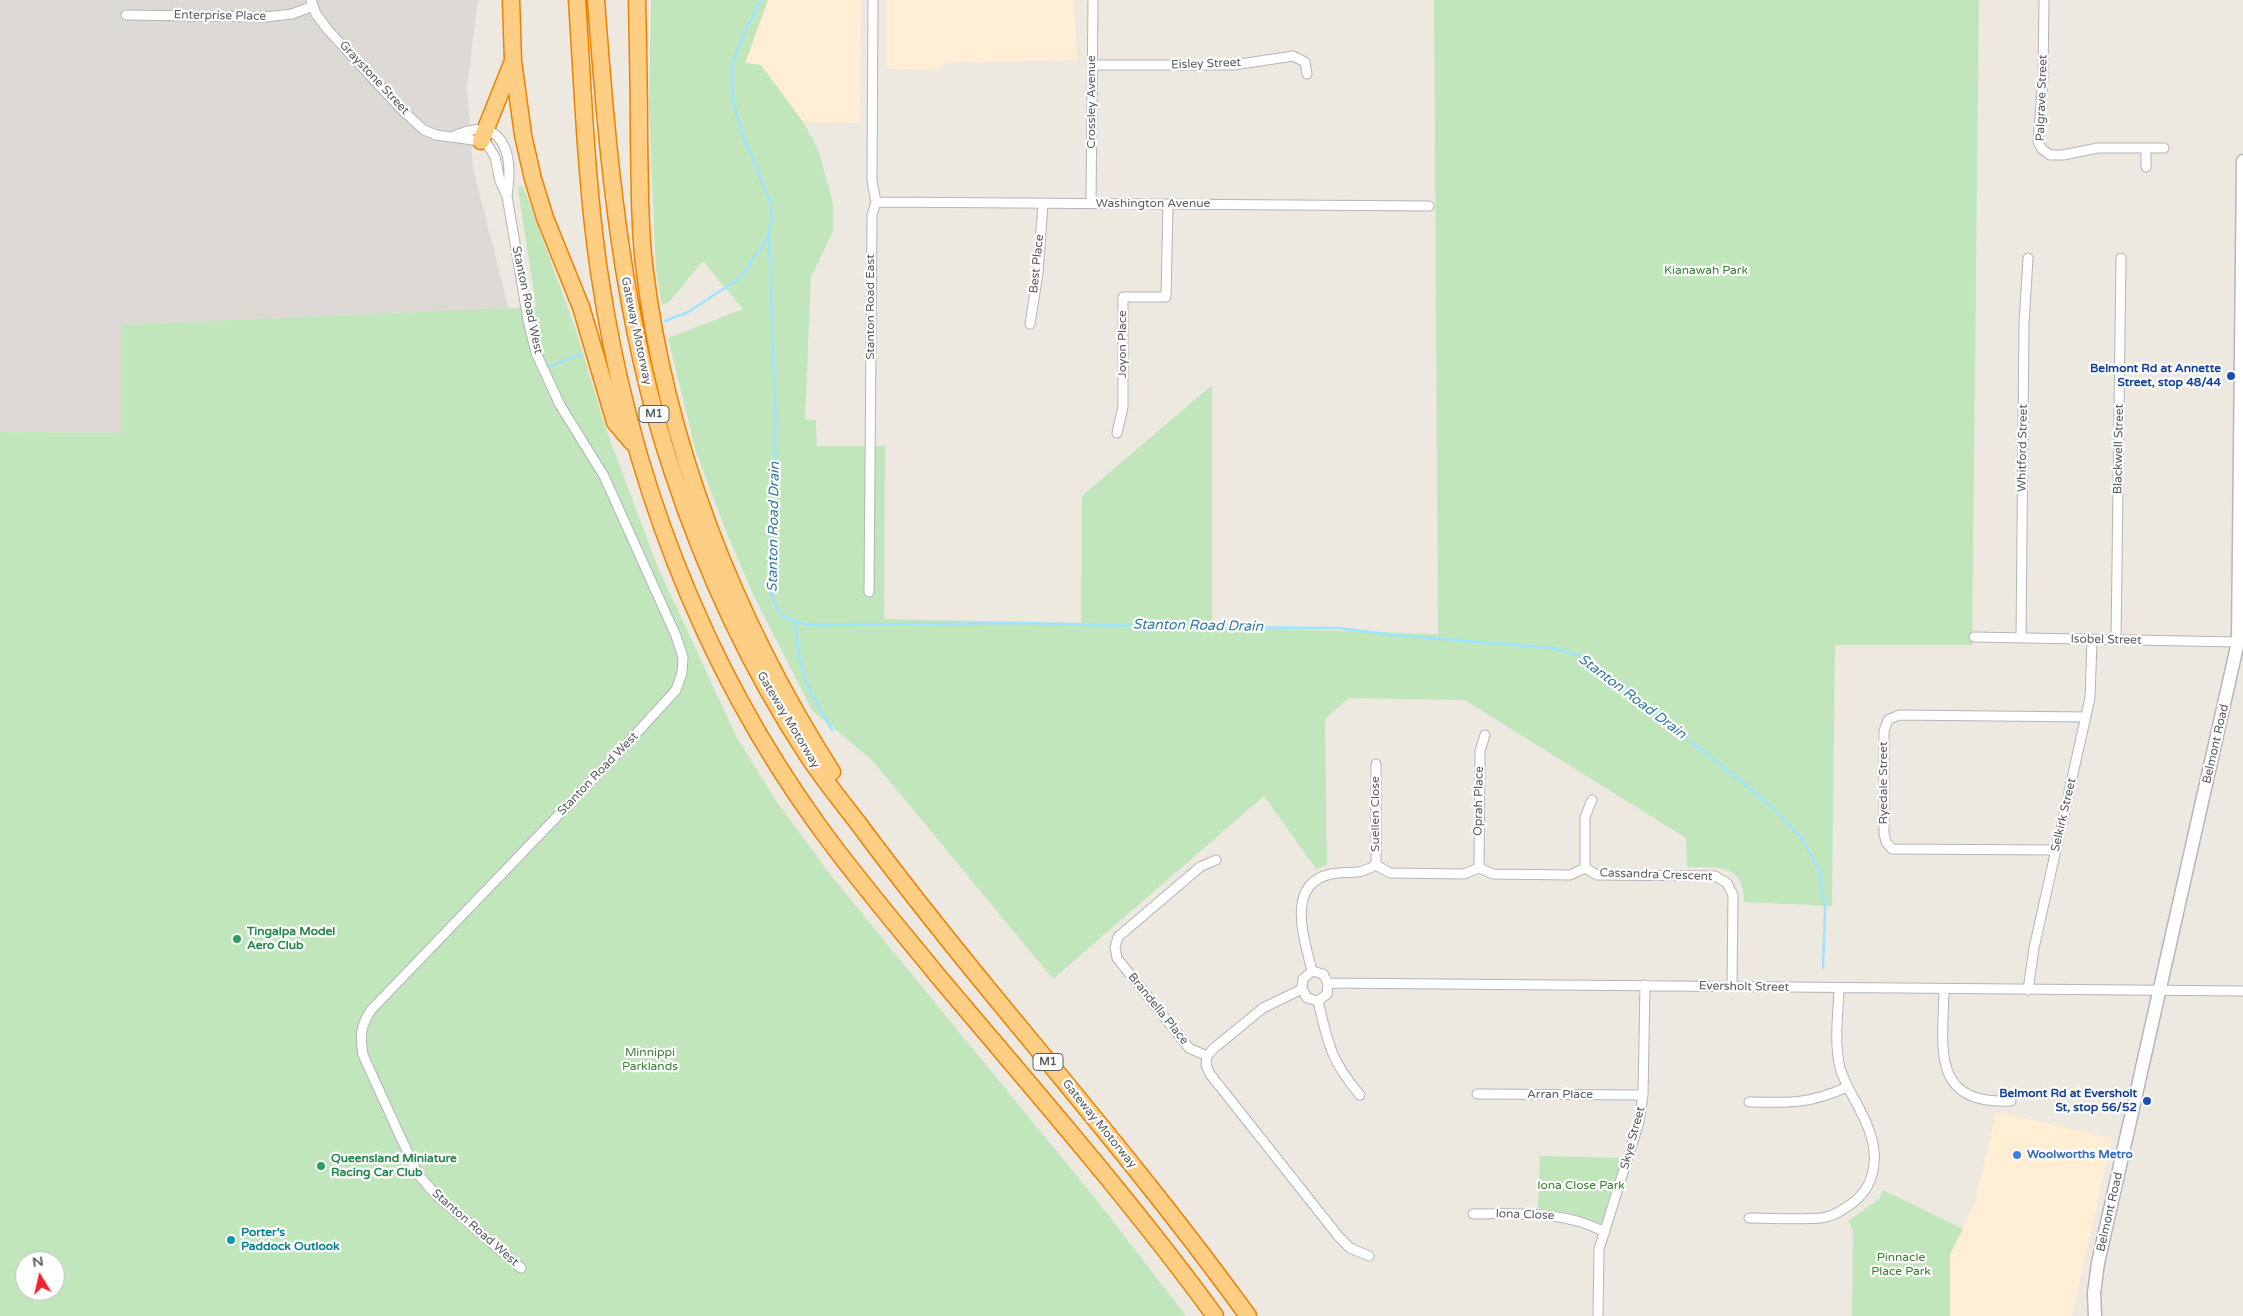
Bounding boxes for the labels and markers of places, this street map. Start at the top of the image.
place label: Belmont Rd at Annette Street, stop 48/44 [2090,362,2221,390]
marker: Belmont Rd at Annette Street, stop 48/44 [2225,370,2237,382]
place label: Tingalpa Model Aero Club [247,925,335,953]
marker: Tingalpa Model Aero Club [231,933,243,945]
place label: Belmont Rd at Eversholt St, stop 56/52 [1999,1087,2137,1115]
marker: Belmont Rd at Eversholt St, stop 56/52 [2141,1095,2153,1107]
place label: Woolworths Metro [2027,1148,2133,1162]
marker: Woolworths Metro [2011,1149,2023,1161]
place label: Queensland Miniature Racing Car Club [331,1152,457,1180]
marker: Queensland Miniature Racing Car Club [315,1160,327,1172]
place label: Porter’s Paddock Outlook [241,1226,340,1254]
marker: Porter’s Paddock Outlook [225,1234,237,1246]

